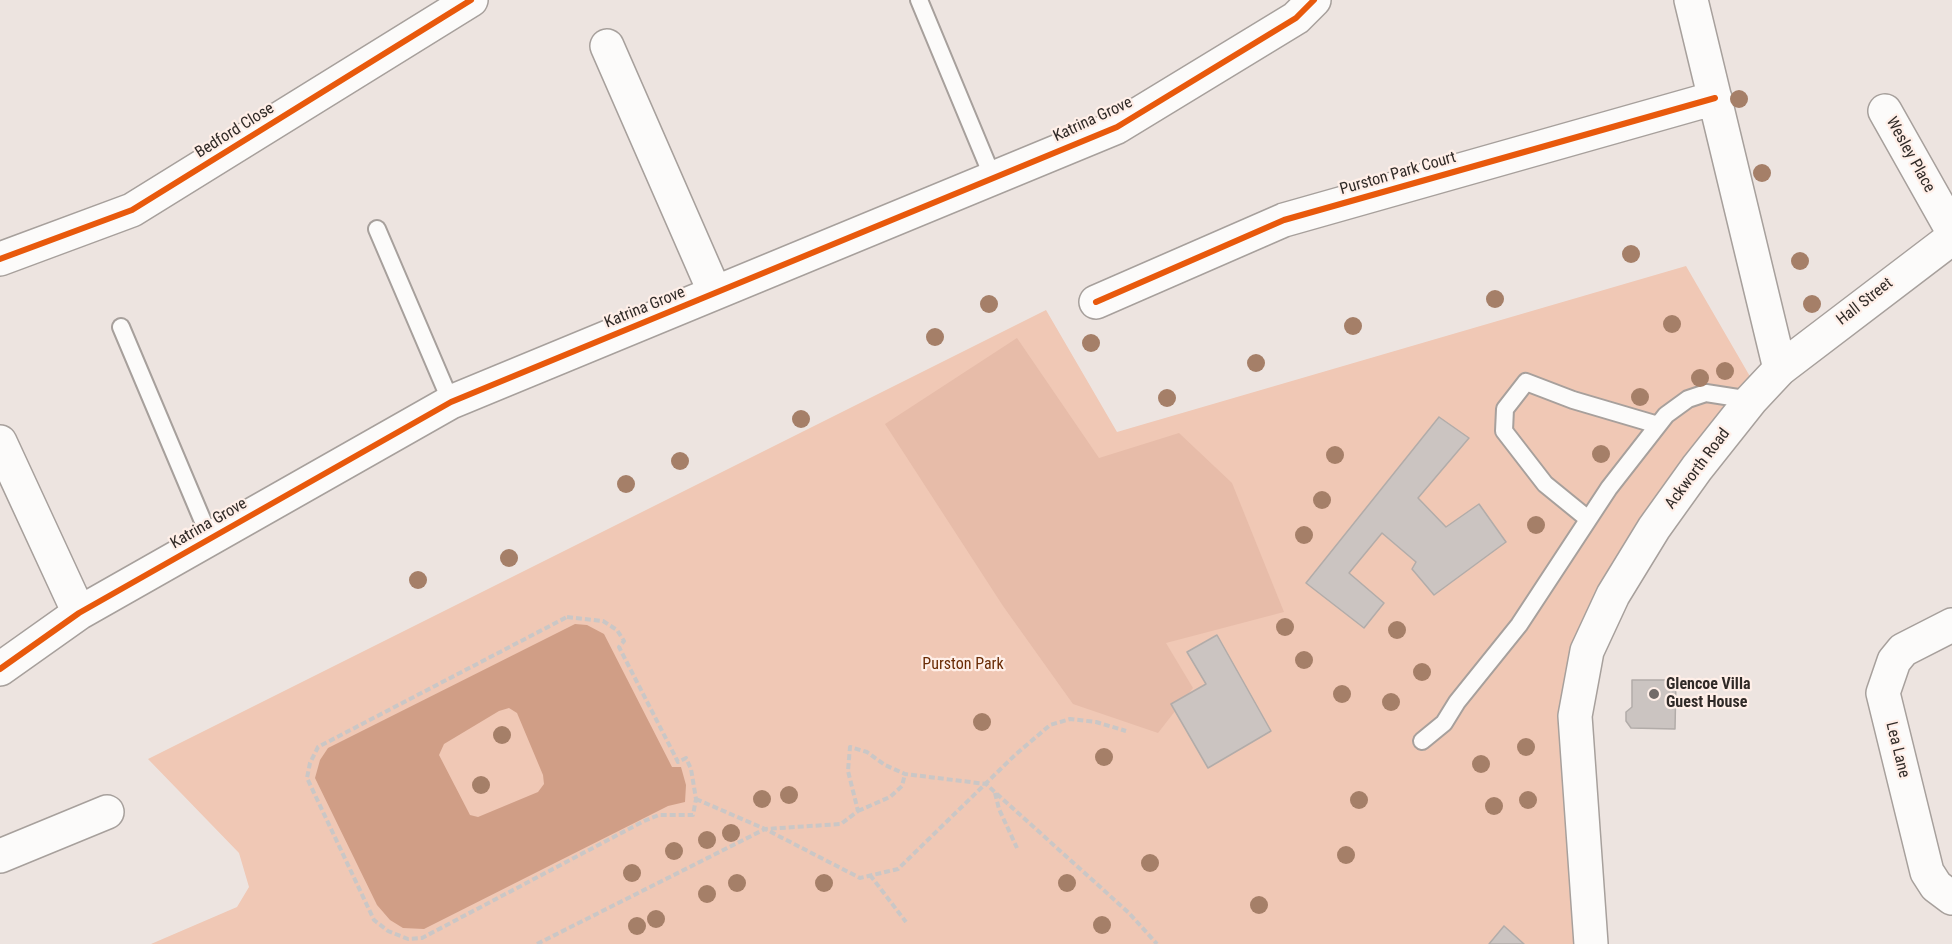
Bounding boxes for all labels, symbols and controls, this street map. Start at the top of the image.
street label: Katrina Grove [1050,93,1136,147]
street label: Bedford Close [192,99,278,163]
street label: Wesley Place [1881,114,1939,196]
street label: Purston Park Court [1338,148,1458,200]
street label: Hall Street [1833,274,1897,330]
street label: Katrina Grove [602,283,688,333]
street label: Ackworth Road [1662,425,1734,513]
street label: Katrina Grove [167,494,251,554]
park label: Purston Park [922,655,1004,675]
place label: Glencoe Villa Guest House [1666,675,1750,713]
marker: Glencoe Villa Guest House [1647,687,1661,701]
street label: Lea Lane [1881,720,1913,780]

